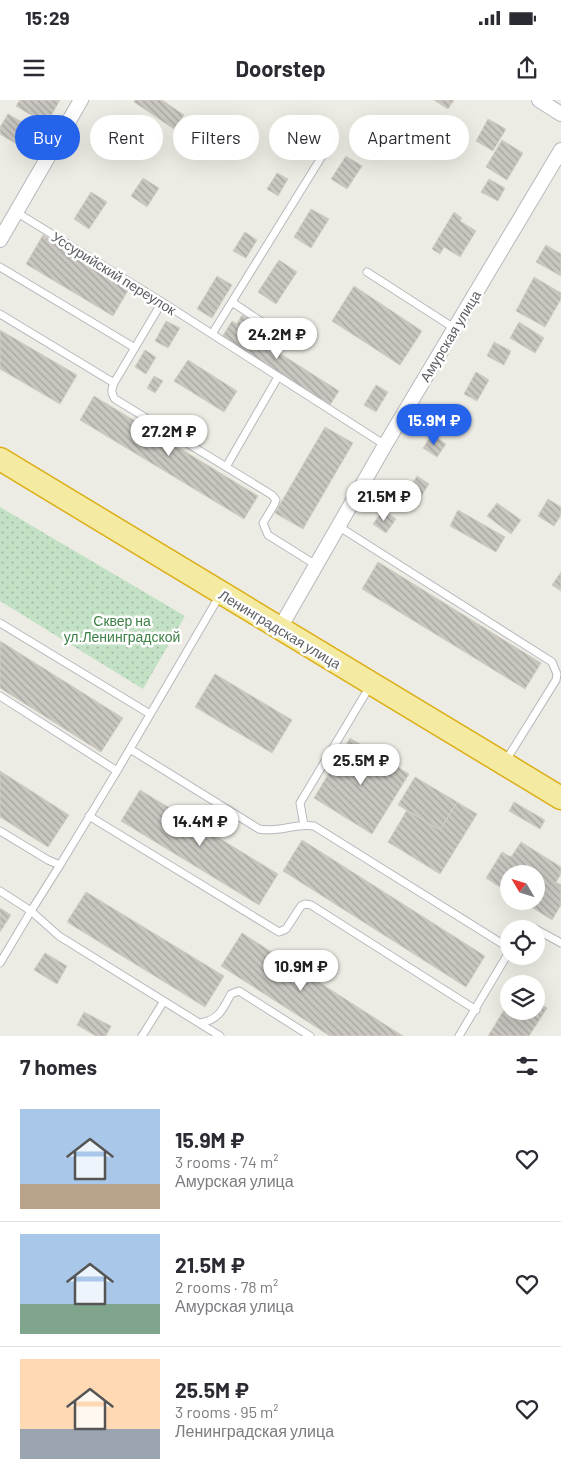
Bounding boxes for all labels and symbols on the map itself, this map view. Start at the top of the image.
street label: Уссурийский переулок [49,228,180,319]
street label: Амурская улица [416,287,484,385]
pin: 24.2M ₽ [231,318,323,360]
pin: 15.9M ₽ [388,404,480,446]
pin: 27.2M ₽ [123,414,215,457]
pin: 21.5M ₽ [338,480,430,522]
street label: Ленинградская улица [216,586,344,672]
park label: Сквер на ул.Ленинградской [64,612,180,645]
pin: 25.5M ₽ [315,744,407,786]
pin: 14.4M ₽ [154,804,246,847]
north arrow [500,865,545,910]
pin: 10.9M ₽ [255,950,347,992]

